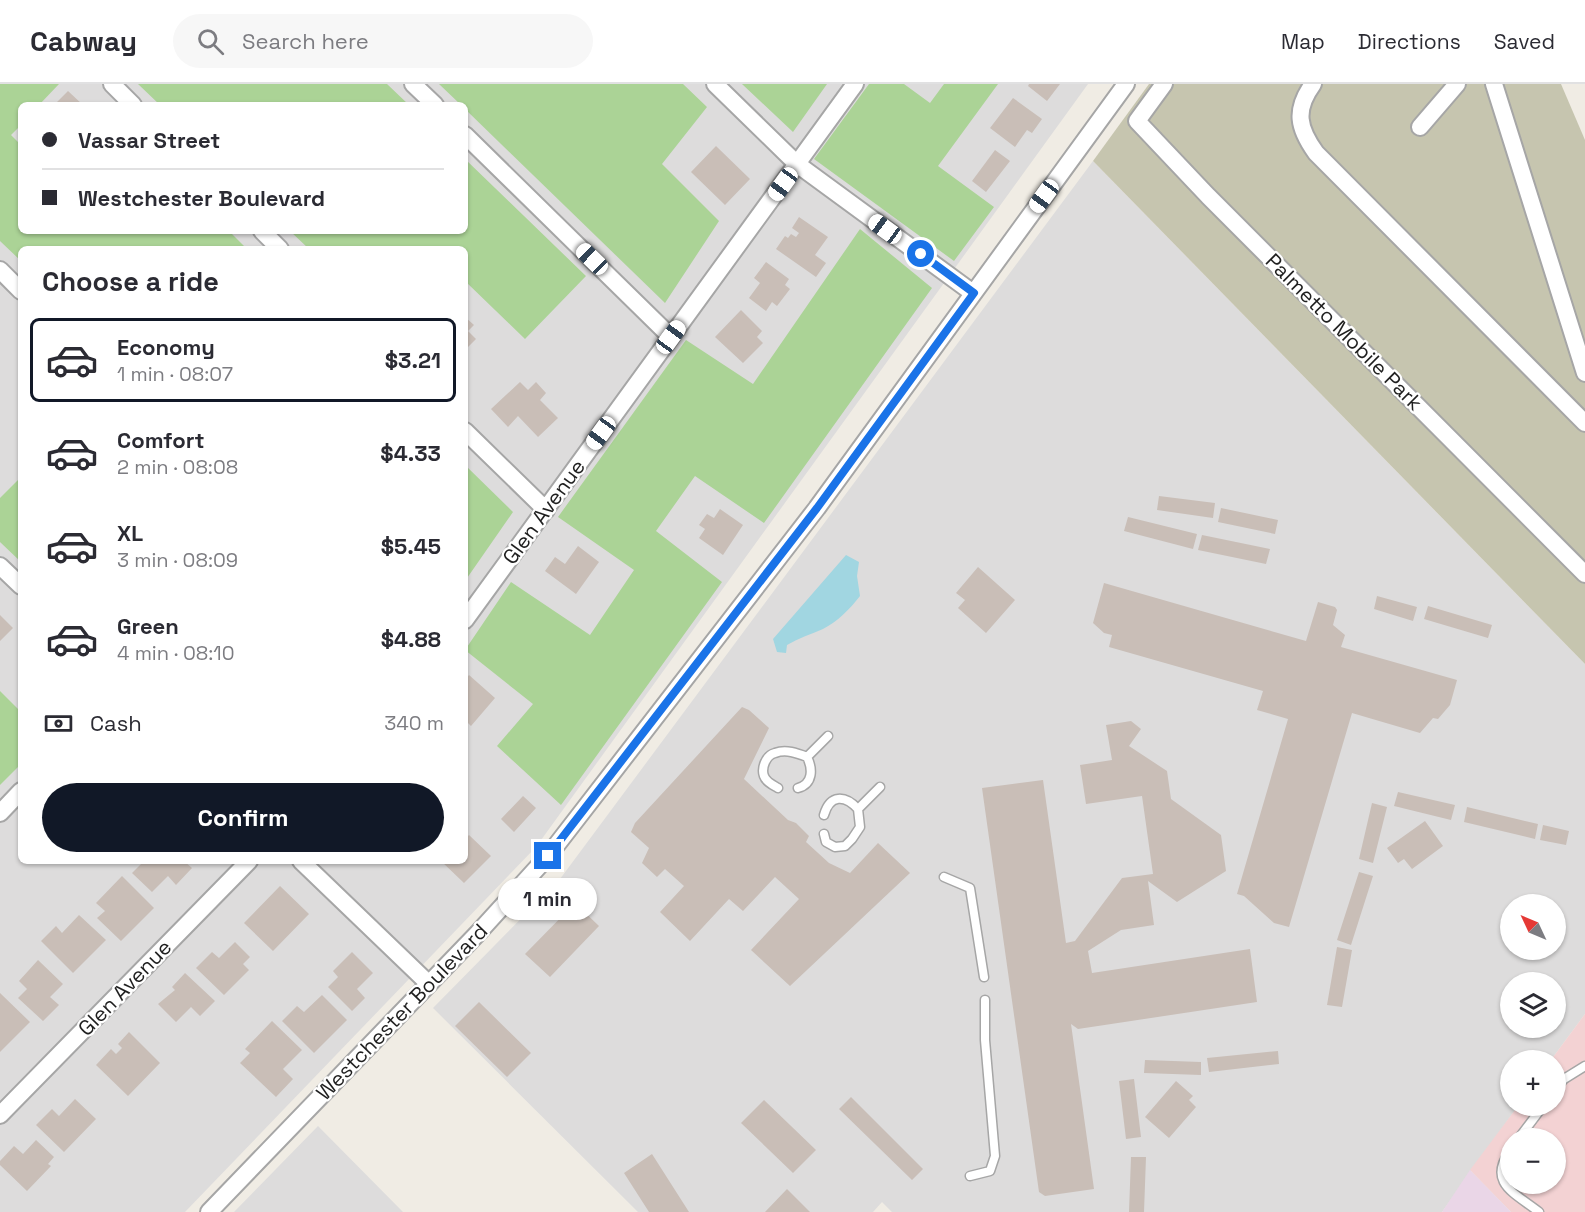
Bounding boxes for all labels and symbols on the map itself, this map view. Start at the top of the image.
car [765,164,801,204]
car [1026,176,1062,216]
car [865,211,905,247]
car [573,240,611,278]
route start [907,240,934,267]
street label: Palmetto Mobile Park [1260,247,1429,416]
car [653,317,689,357]
car [583,413,619,453]
street label: Glen Avenue [496,454,591,570]
route end [534,842,561,869]
callout: 1 min [498,877,598,919]
north arrow [1500,894,1566,960]
street label: Westchester Boulevard [310,918,493,1106]
street label: Glen Avenue [72,934,177,1041]

